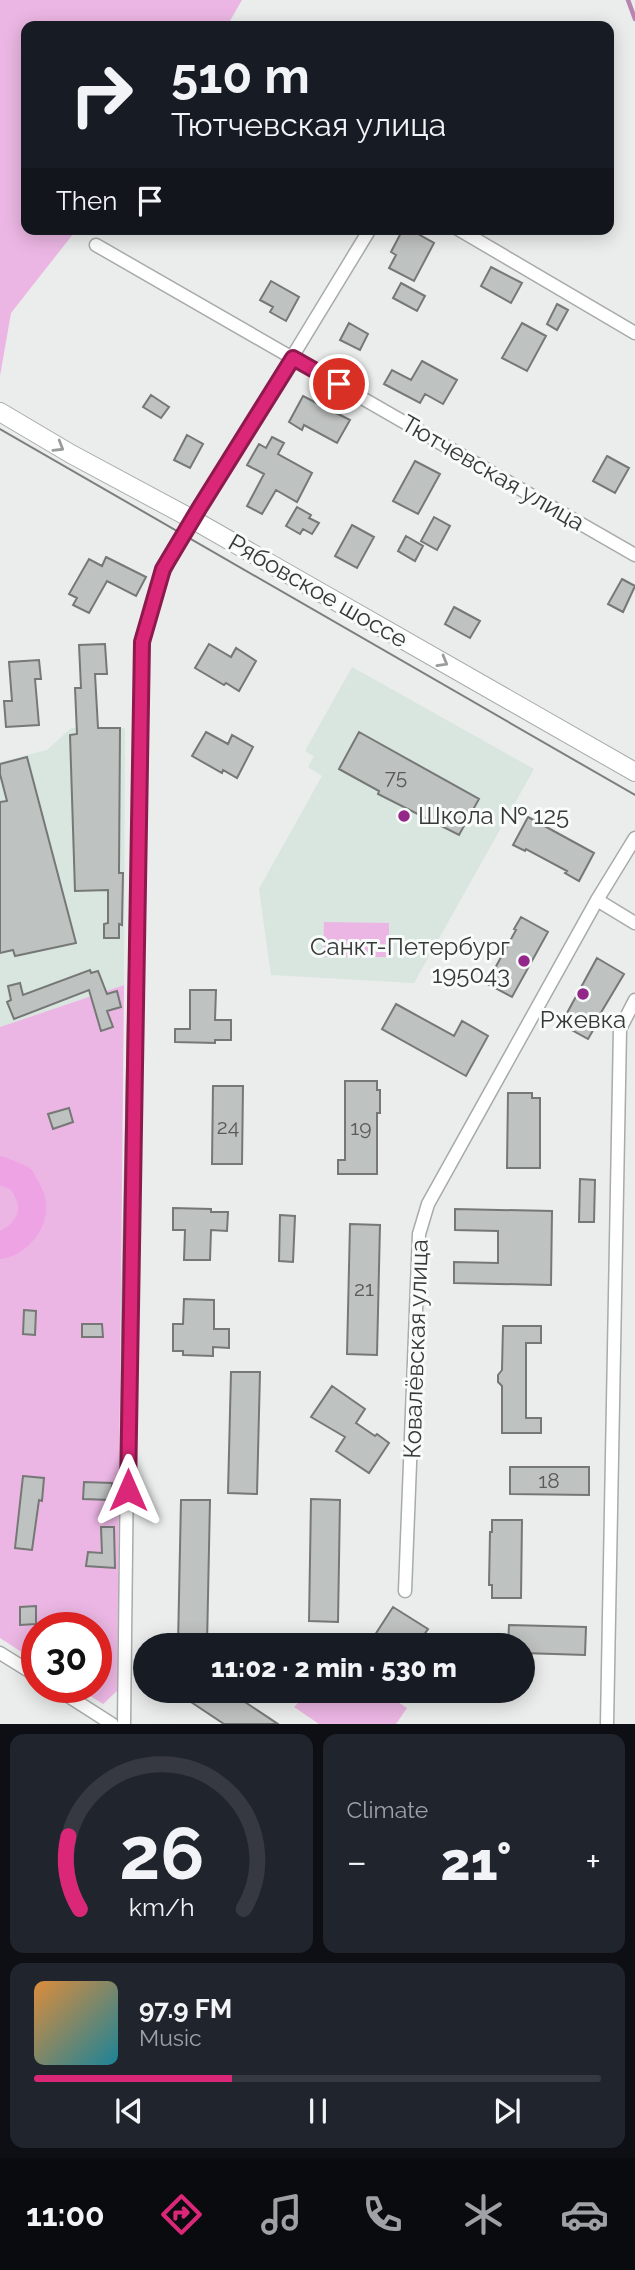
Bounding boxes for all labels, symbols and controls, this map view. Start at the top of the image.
text: 510 m [171,47,310,104]
icon: right [56,49,147,140]
text: Тютчевская улица [171,106,446,143]
icon: arrive [131,182,169,220]
text: Then [56,186,117,216]
pin [309,354,369,414]
icon: arrive [320,365,358,403]
street label: Тютчевская улица [397,408,590,537]
one-way arrow [51,438,64,451]
street label: Рябовское шоссе [224,527,413,654]
one-way arrow [436,654,448,667]
house number: 75 [385,764,407,789]
place label: Школа № 125 [418,801,569,830]
marker: Школа № 125 [396,808,412,824]
place label: Санкт-Петербург 195043 [310,932,510,989]
marker: Санкт-Петербург 195043 [516,953,532,969]
marker: Ржевка [575,986,591,1002]
place label: Ржевка [540,1005,626,1034]
house number: 24 [217,1114,239,1139]
house number: 19 [350,1115,372,1140]
street label: Ковалёвская улица [397,1239,434,1459]
house number: 21 [354,1276,374,1301]
position arrow [91,1453,165,1527]
house number: 18 [538,1468,560,1493]
speed limit sign: 30 [21,1612,112,1703]
text: 11:02 · 2 min · 530 m [211,1653,457,1683]
text: Climate [347,1796,428,1823]
text: 26 [119,1812,204,1897]
text: 21° [441,1831,512,1892]
text: − [347,1839,367,1884]
text: + [585,1839,601,1884]
text: km/h [128,1892,194,1922]
text: 97.9 FM [139,1994,232,2024]
text: Music [139,2024,202,2051]
icon: previous [110,2092,148,2130]
icon: pause [299,2092,337,2130]
icon: next [488,2092,526,2130]
icon: directions [157,2190,206,2239]
icon: music [257,2190,306,2239]
icon: phone [358,2190,407,2239]
icon: climate [459,2190,508,2239]
icon: car [560,2190,609,2239]
text: 11:00 [26,2196,105,2233]

